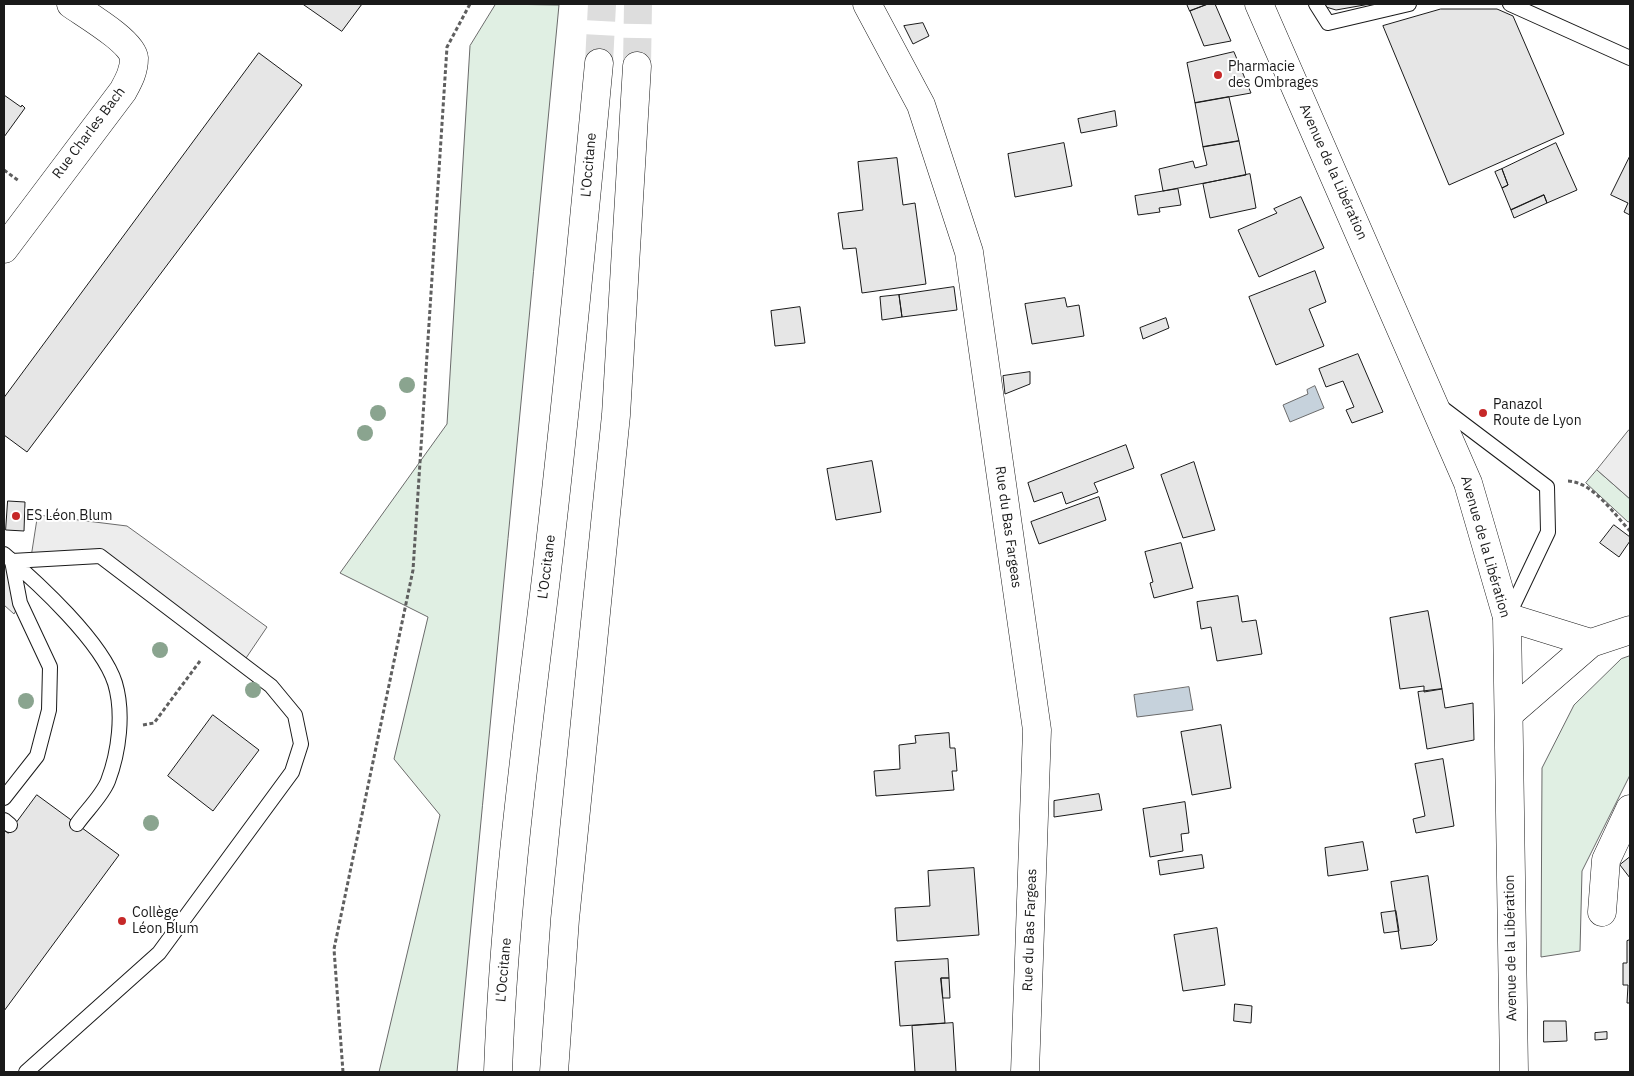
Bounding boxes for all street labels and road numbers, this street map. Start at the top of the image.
street label: Rue Charles Bach [49,84,129,182]
street label: Avenue de la Libération [1295,102,1371,242]
street label: L'Occitane [578,132,600,198]
street label: Rue du Bas Fargeas [991,465,1025,589]
street label: Avenue de la Libération [1457,474,1513,620]
street label: L'Occitane [535,534,559,600]
street label: Rue du Bas Fargeas [1019,868,1041,992]
street label: Avenue de la Libération [1501,874,1521,1022]
street label: L'Occitane [493,937,515,1003]

